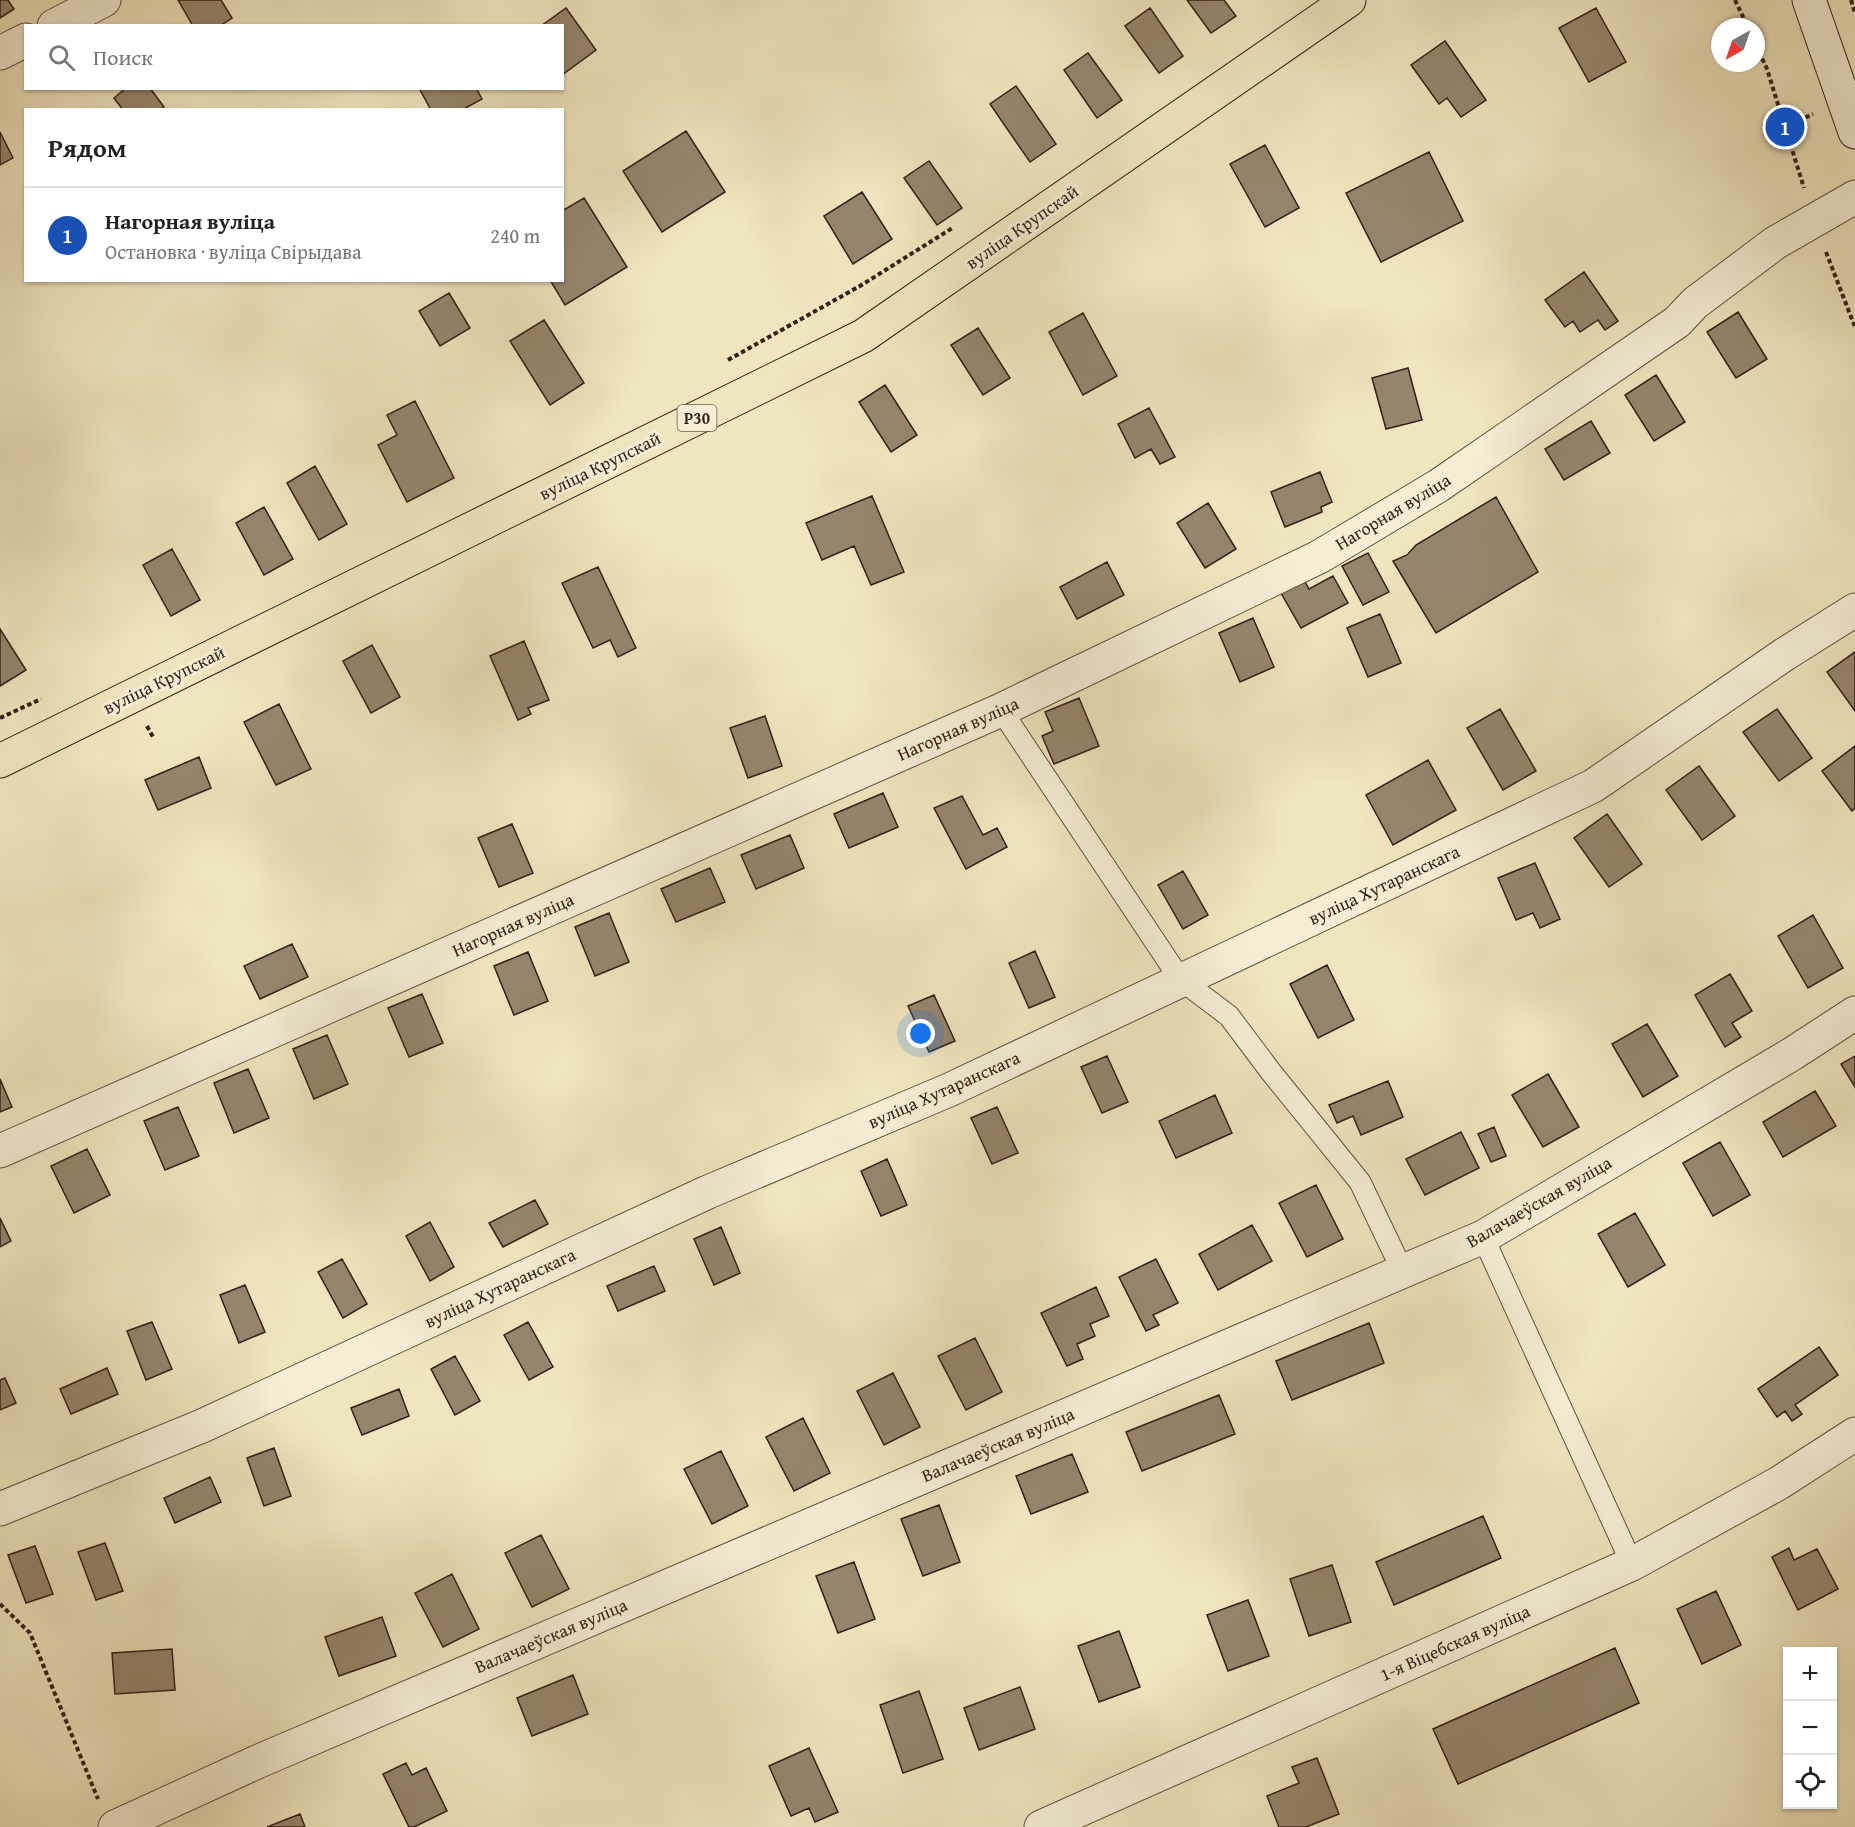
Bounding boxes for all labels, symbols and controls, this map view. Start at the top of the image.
north arrow [1711,18,1765,72]
search box [24,24,564,90]
icon: search [45,41,78,74]
text: Поиск [93,41,153,73]
pin: 1 [1766,104,1804,150]
text: Рядом [48,128,126,167]
street label: вуліца Крупскай [960,177,1084,276]
text: Нагорная вуліца [105,205,275,237]
text: 1 [62,221,73,250]
text: 240 m [490,221,540,250]
text: Остановка · вуліца Свірыдава [105,237,361,266]
road number: Р30 [678,405,716,431]
street label: вуліца Крупскай [534,424,665,507]
street label: Нагорная вуліца [1330,466,1456,557]
street label: вуліца Крупскай [98,638,229,721]
street label: Нагорная вуліца [893,689,1023,767]
street label: вуліца Хутаранскага [1304,837,1464,931]
street label: Нагорная вуліца [448,885,578,963]
your location [906,1019,935,1048]
street label: вуліца Хутаранскага [863,1044,1025,1135]
street label: Валачаеўская вуліца [1461,1149,1617,1254]
street label: вуліца Хутаранскага [420,1240,580,1334]
street label: Валачаеўская вуліца [917,1400,1079,1489]
street label: Валачаеўская вуліца [470,1591,632,1680]
street label: 1-я Віцебская вуліца [1375,1597,1535,1688]
map controls [1783,1647,1837,1809]
button: + [1783,1647,1837,1701]
button: − [1783,1701,1837,1755]
button: locate [1783,1755,1837,1809]

